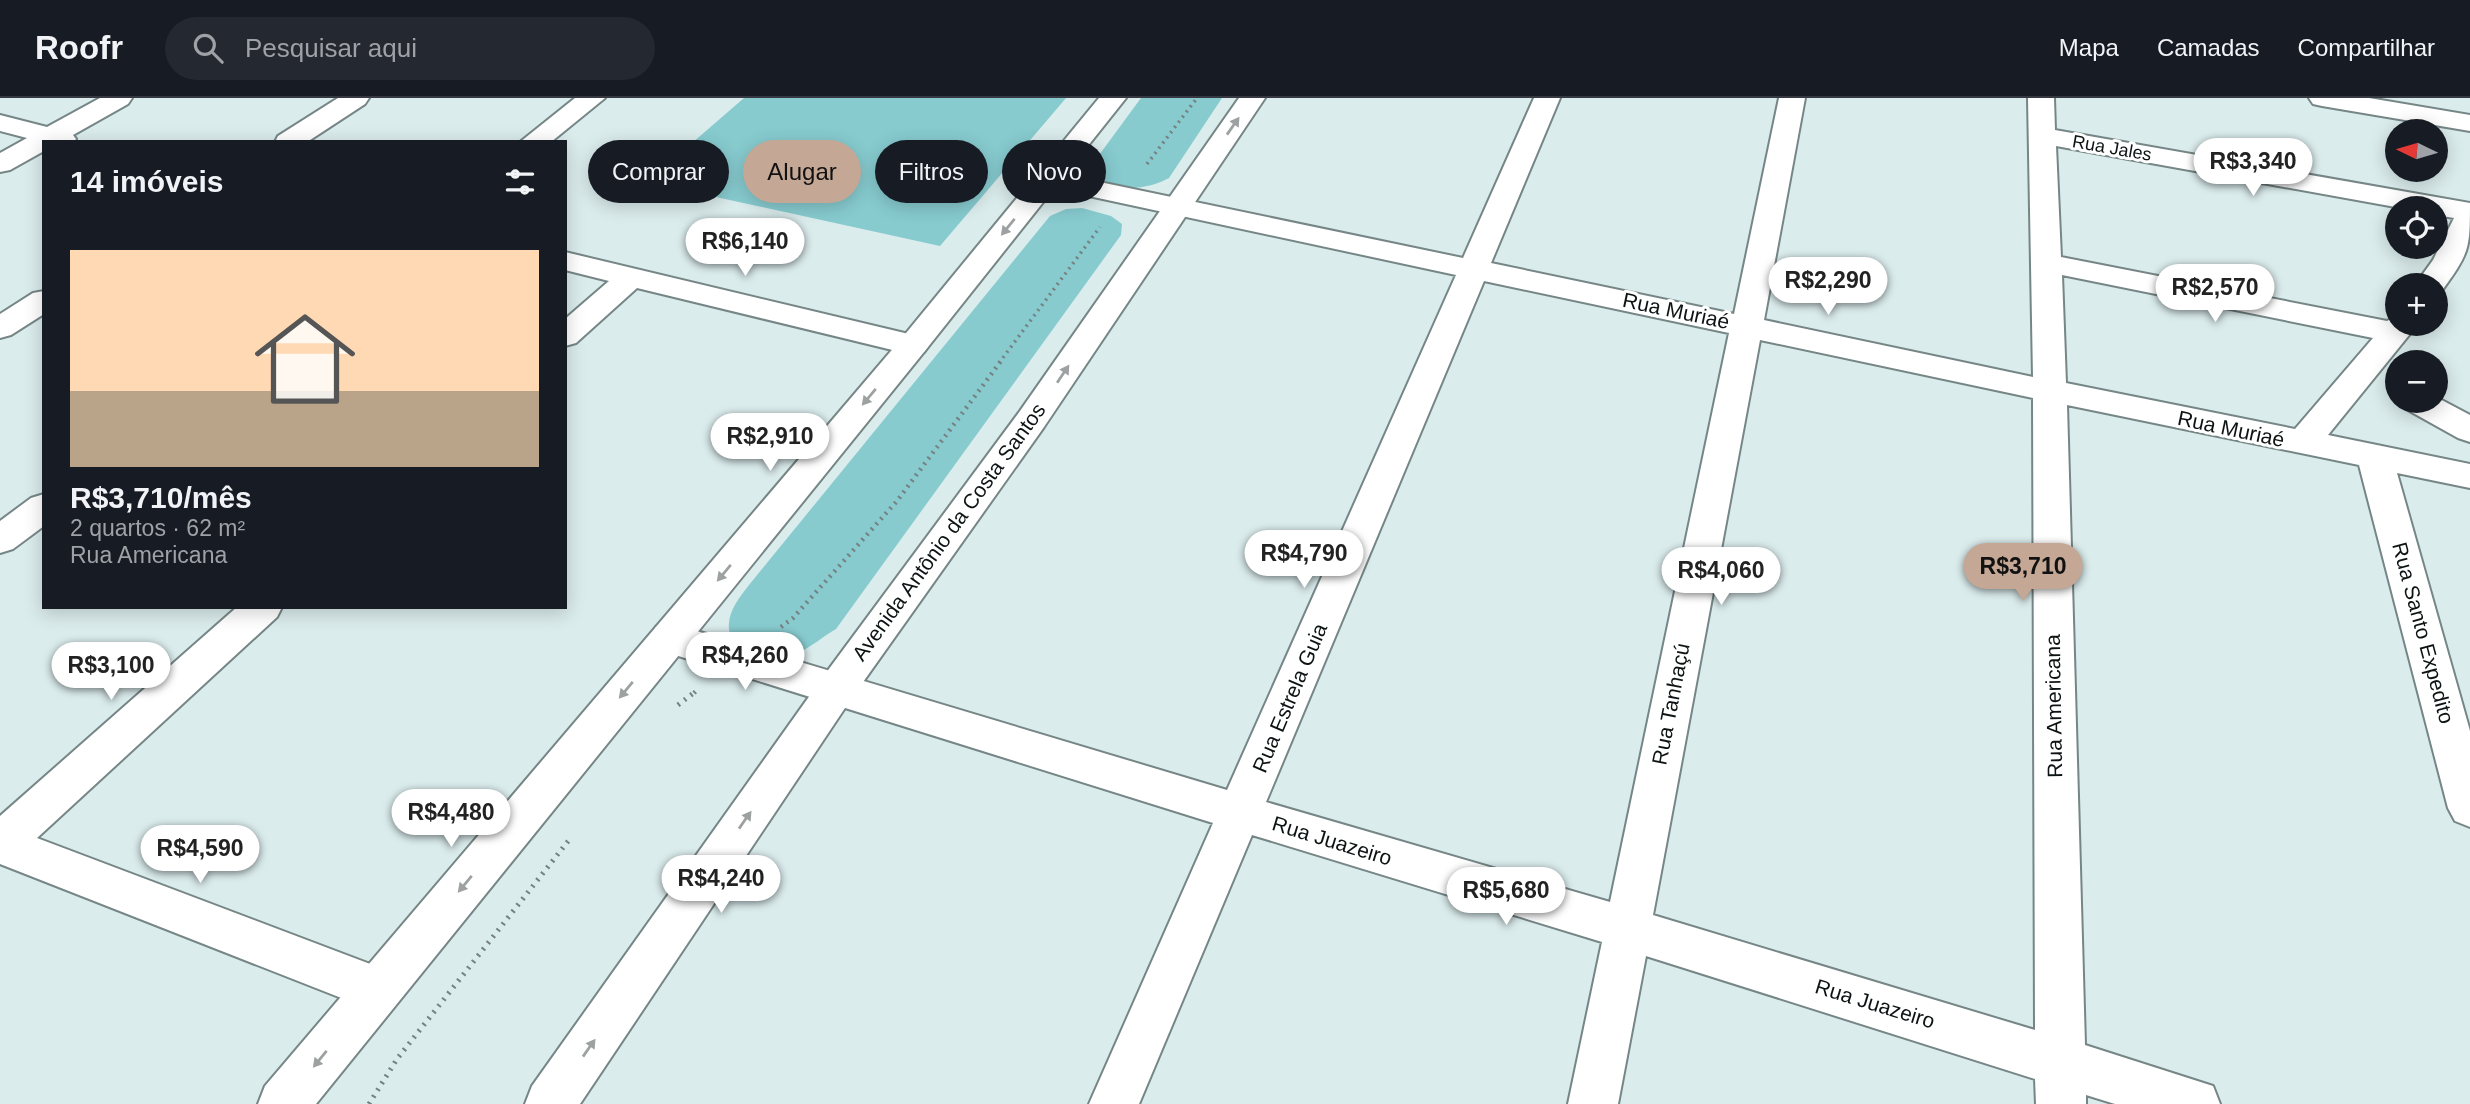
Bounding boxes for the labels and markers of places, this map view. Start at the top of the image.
pin: R$3,340 [2188,139,2318,198]
pin: R$6,140 [680,218,810,278]
pin: R$2,290 [1763,258,1893,317]
pin: R$2,570 [2150,264,2280,324]
pin: R$2,910 [705,414,835,473]
pin: R$4,790 [1239,531,1369,590]
pin: R$3,710 [1958,544,2088,603]
pin: R$4,060 [1656,547,1786,607]
pin: R$4,260 [680,632,810,692]
pin: R$3,100 [46,642,176,702]
pin: R$4,480 [386,790,516,849]
pin: R$4,590 [135,826,265,885]
pin: R$4,240 [656,856,786,915]
pin: R$5,680 [1441,868,1571,927]

